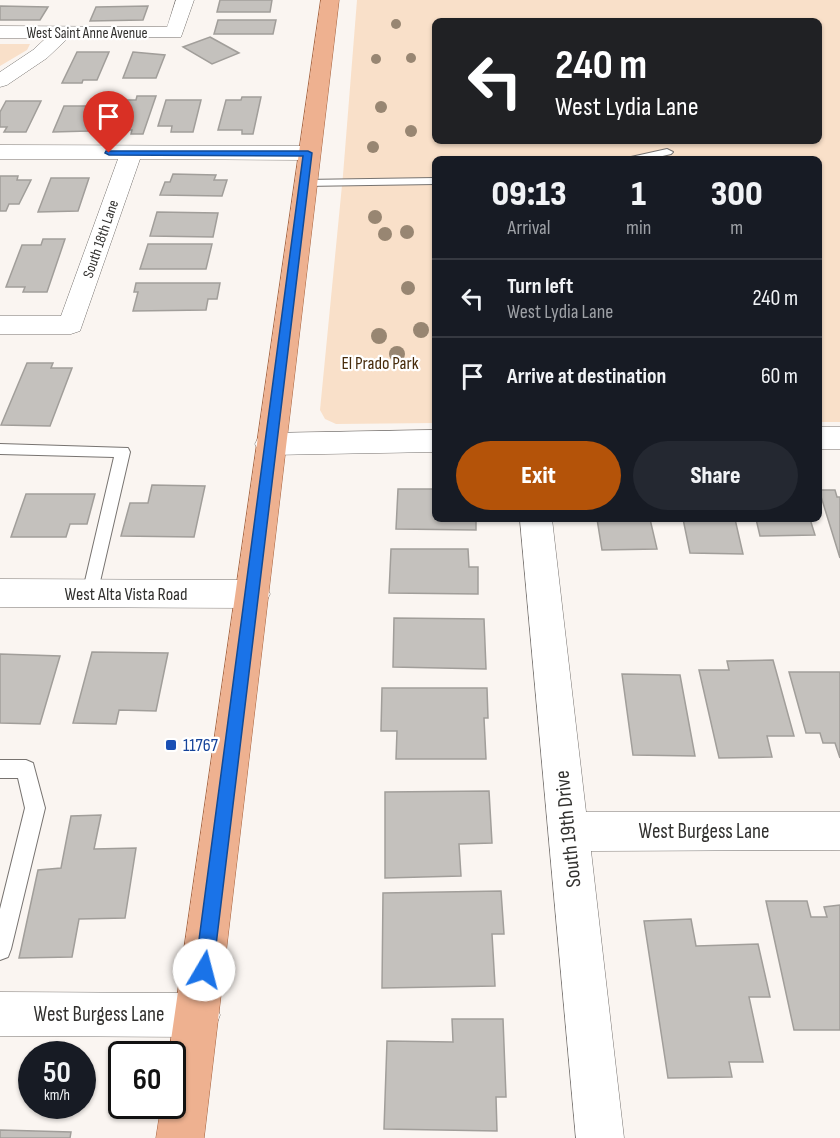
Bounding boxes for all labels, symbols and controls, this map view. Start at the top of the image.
street label: West Saint Anne Avenue [27,24,148,43]
text: 240 m [555,40,647,91]
icon: left [456,42,534,120]
pin [83,91,134,153]
text: West Lydia Lane [555,91,699,123]
icon: arrive [92,100,125,133]
text: 09:13 [491,173,567,216]
text: 1 [631,173,646,216]
text: 300 [711,173,763,216]
street label: South 18th Lane [79,197,123,281]
text: Arrival [508,216,551,240]
text: min [626,216,651,240]
text: m [730,216,743,240]
text: Turn left [507,273,573,300]
icon: left [456,282,489,315]
text: 240 m [752,285,798,312]
text: West Lydia Lane [507,300,613,324]
park label: El Prado Park [341,353,419,374]
icon: arrive [456,360,489,393]
text: Arrive at destination [507,363,666,390]
text: 60 m [761,363,798,390]
button: Exit [456,441,621,510]
button: Share [633,441,798,510]
street label: West Alta Vista Road [64,584,188,605]
place label: 11767 [183,735,219,756]
marker: 11767 [164,738,178,752]
street label: South 19th Drive [549,769,587,889]
street label: West Burgess Lane [639,819,769,844]
position arrow [172,938,236,1002]
street label: West Burgess Lane [34,1002,164,1027]
speed limit sign: 60 [108,1041,186,1119]
text: 50 [43,1055,71,1091]
text: km/h [44,1086,70,1105]

